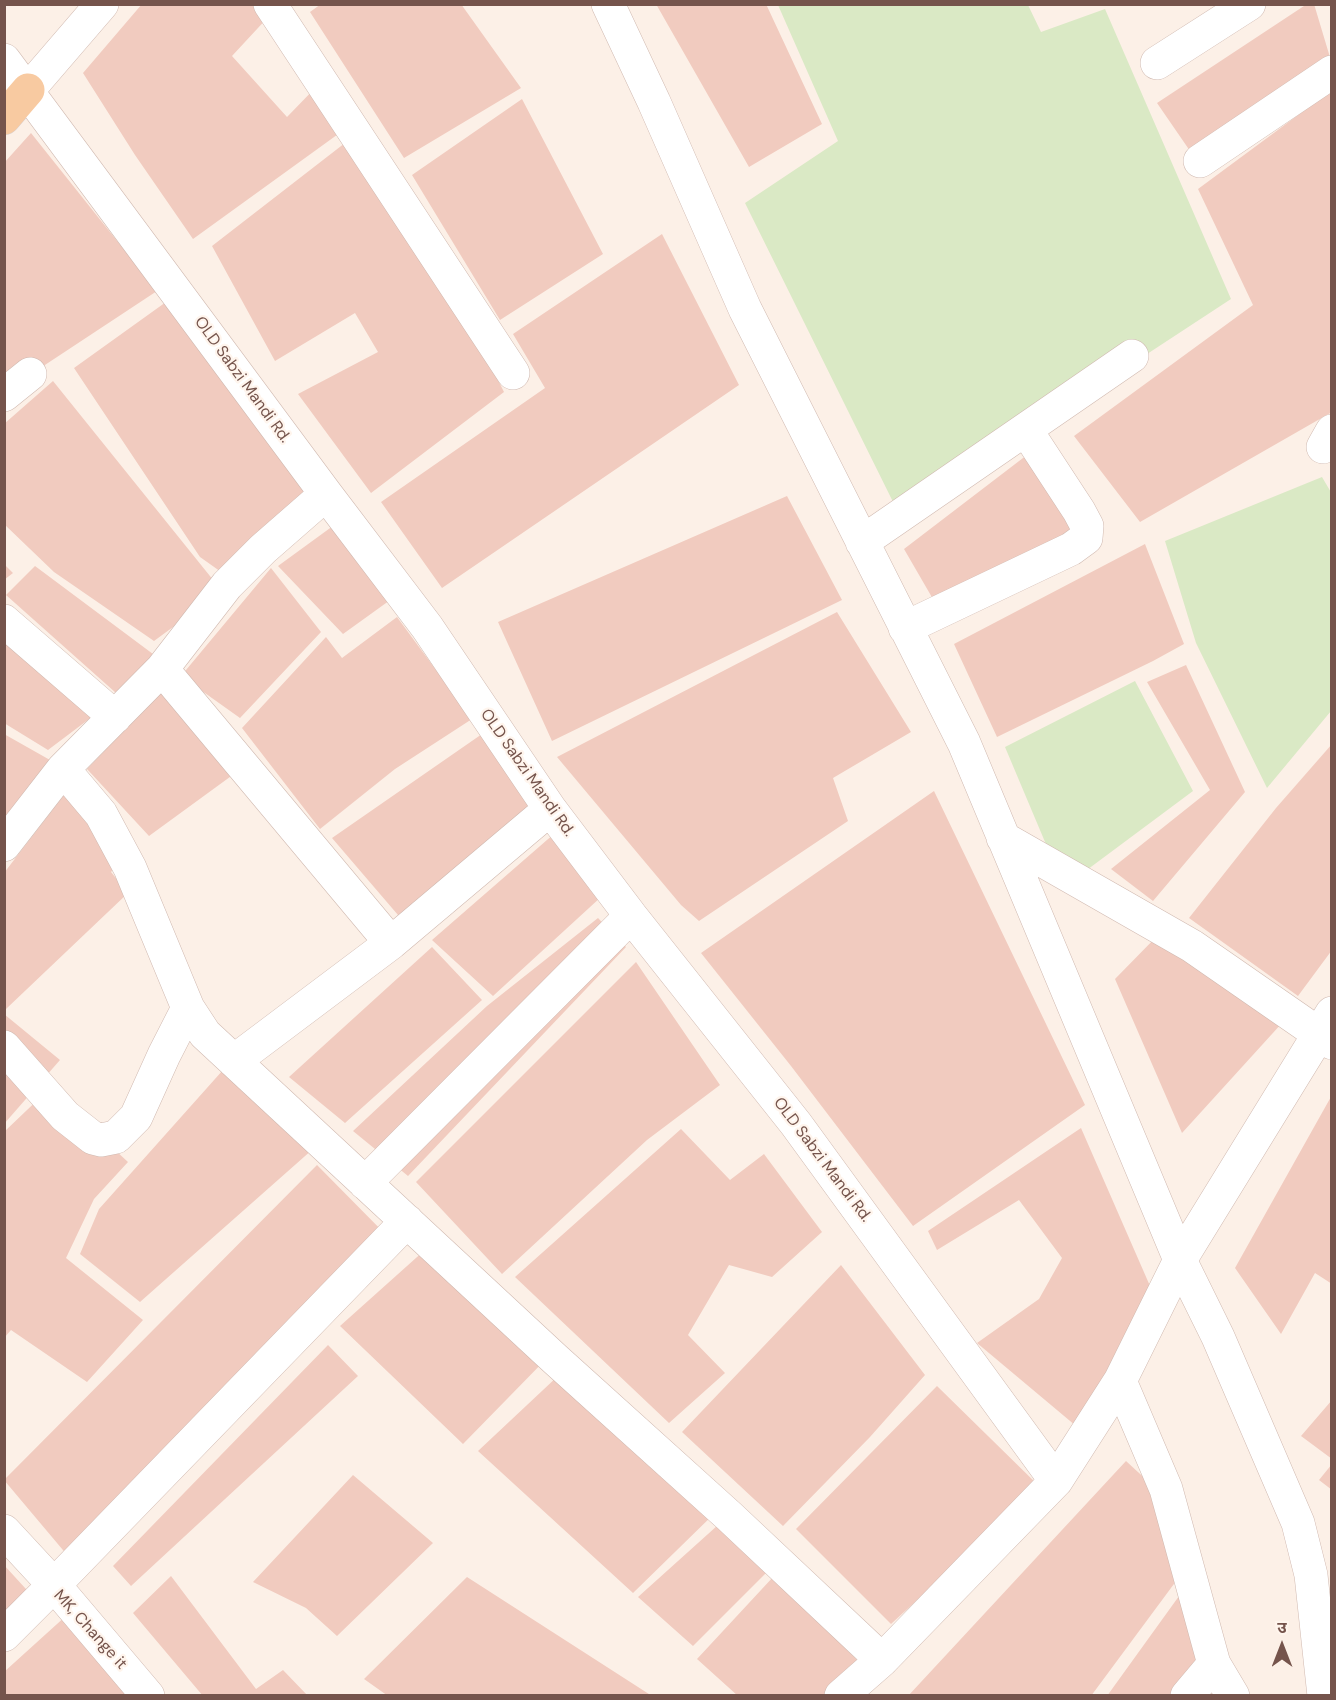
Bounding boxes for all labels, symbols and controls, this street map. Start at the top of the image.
street label: OLD Sabzi Mandi Rd. [190,313,294,447]
street label: OLD Sabzi Mandi Rd. [476,706,578,840]
street label: OLD Sabzi Mandi Rd. [769,1094,875,1226]
street label: MK, Change it [49,1586,131,1674]
north arrow [1252,1616,1312,1676]
text: उ [1277,1617,1287,1638]

